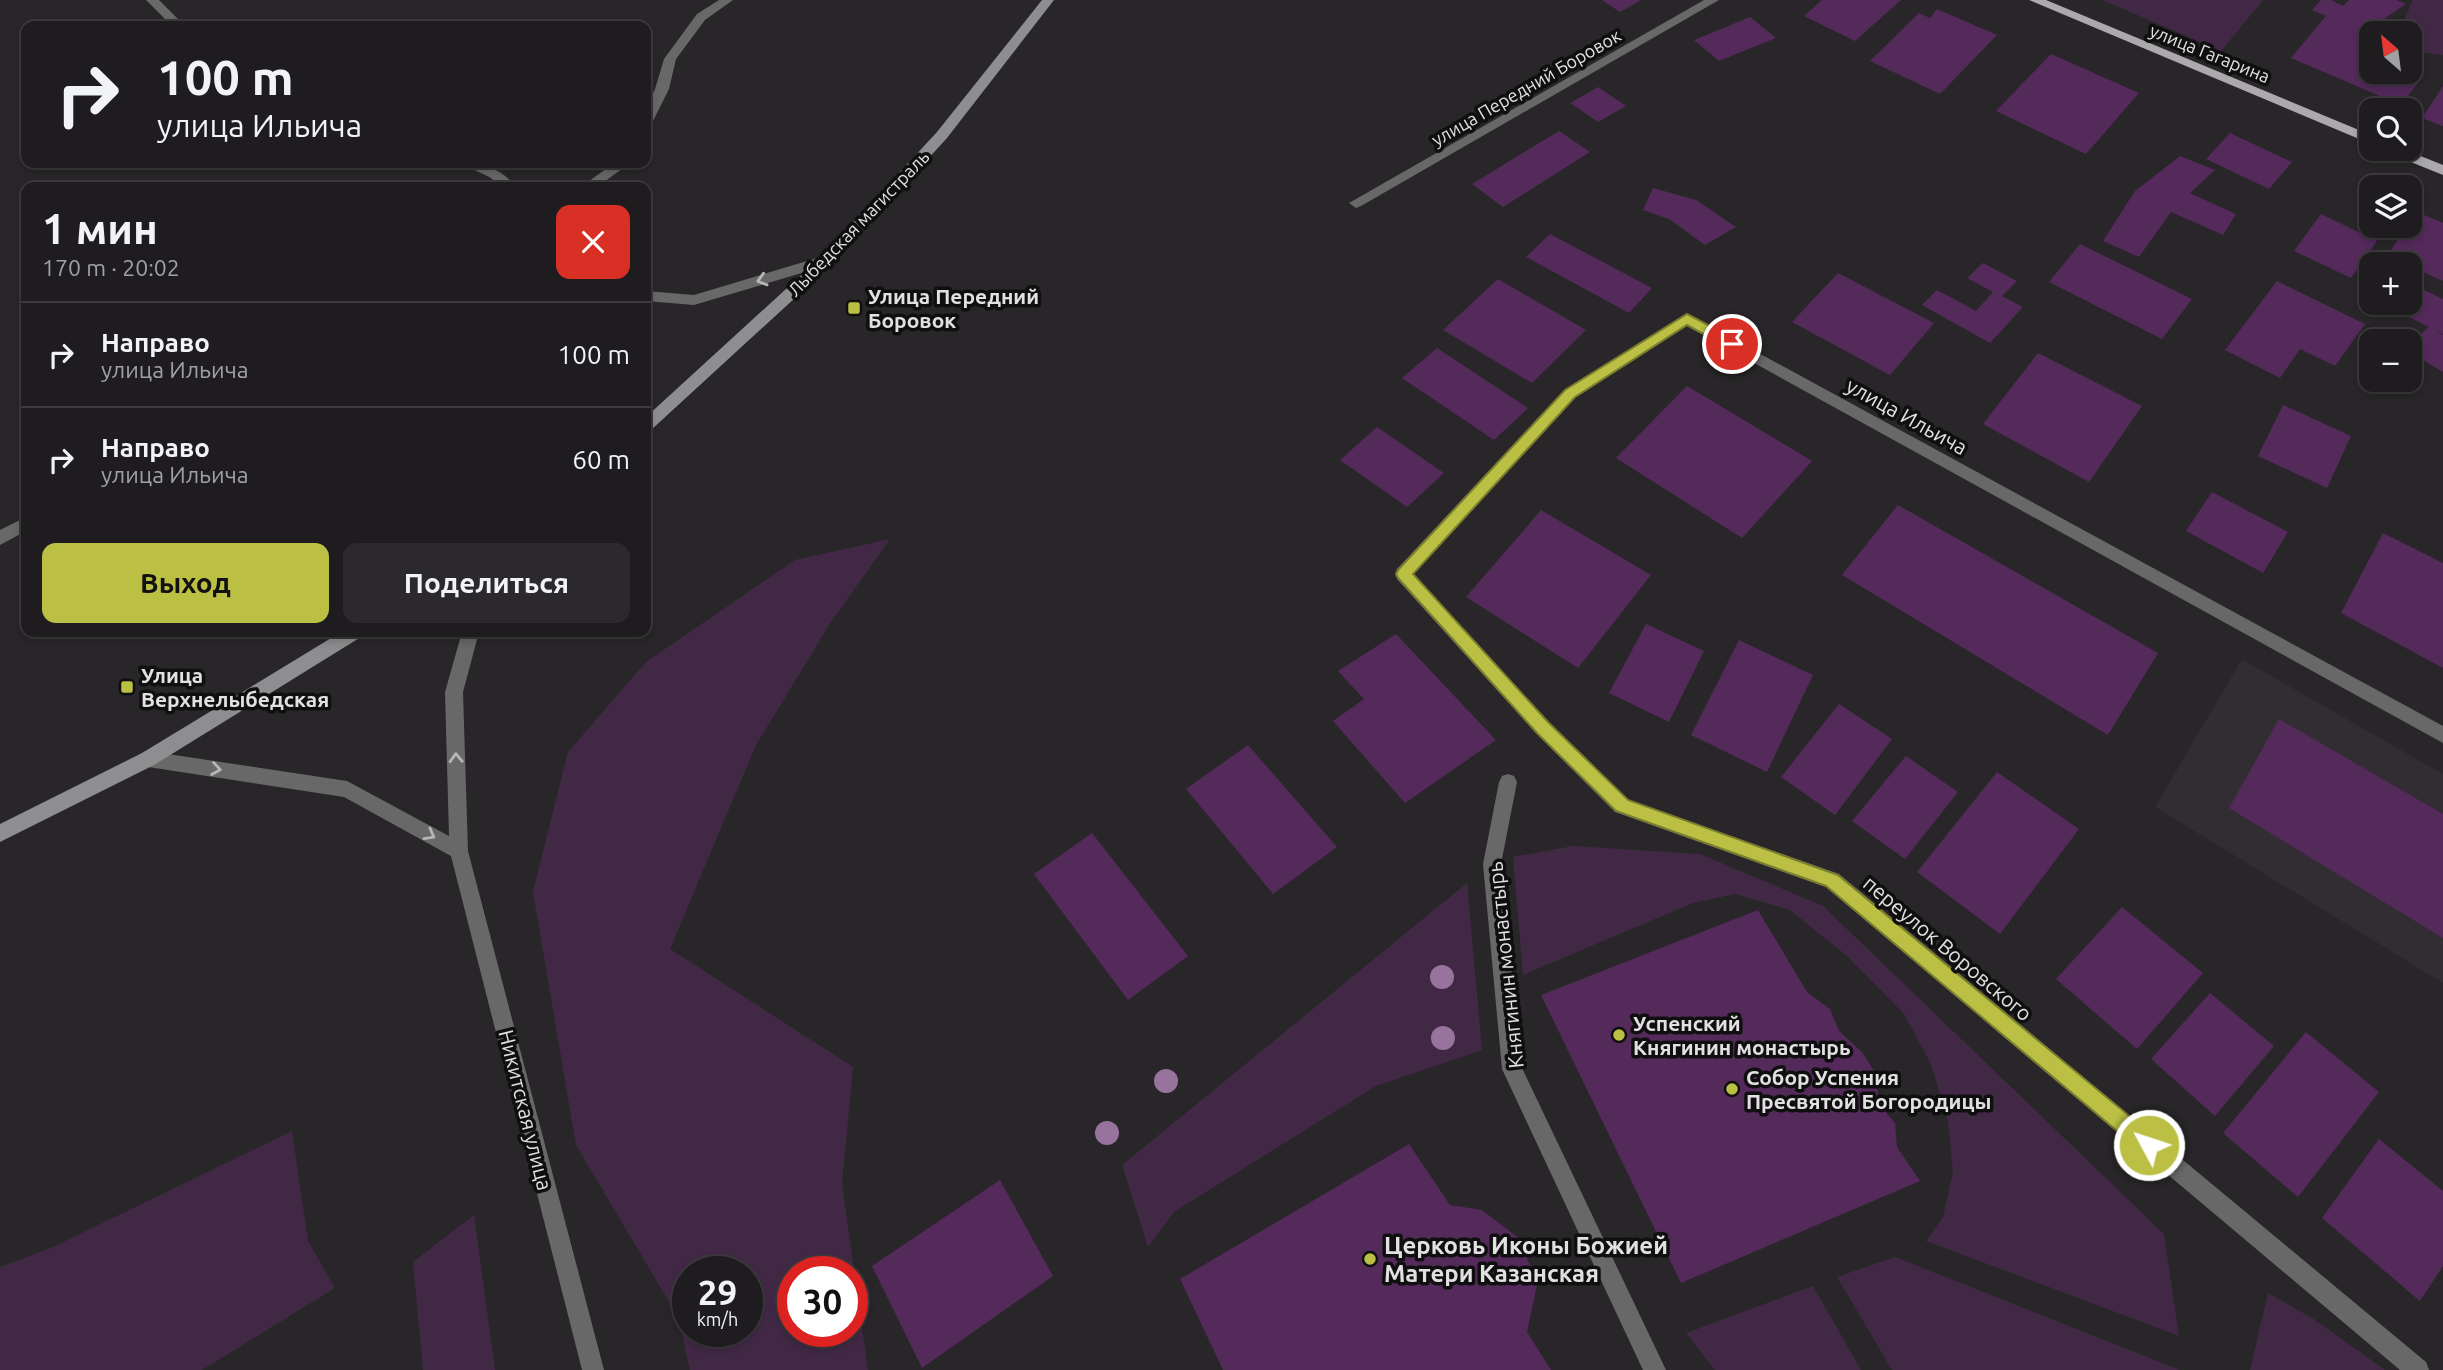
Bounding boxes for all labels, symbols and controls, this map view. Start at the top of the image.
street label: улица Гагарина [2147,20,2273,86]
north arrow [2359,21,2422,84]
map controls [2359,21,2422,392]
street label: улица Передний Боровок [1428,25,1624,149]
icon: right [42,49,133,140]
text: 100 m [157,49,294,104]
button: search [2359,98,2422,161]
text: улица Ильича [157,107,362,143]
street label: Лыбедская магистраль [783,146,933,300]
button: layers [2359,175,2422,238]
text: 1 мин [42,205,158,252]
button: close [556,205,630,279]
button: + [2359,252,2422,315]
text: 170 m · 20:02 [42,255,180,280]
one-way arrow [756,271,768,286]
place label: Улица Передний Боровок [868,284,1039,332]
marker: Улица Передний Боровок [846,300,862,316]
pin [1702,314,1762,374]
icon: arrive [1713,325,1751,363]
text: Направо [101,328,210,357]
button: − [2359,329,2422,392]
icon: right [42,336,80,374]
text: 100 m [558,340,630,369]
text: улица Ильича [101,357,249,382]
street label: улица Ильича [1842,373,1972,459]
text: Направо [101,433,210,462]
icon: right [42,441,80,479]
text: 60 m [572,445,630,474]
text: улица Ильича [101,462,249,487]
button: Выход [42,543,329,623]
button: Поделиться [343,543,630,623]
place label: Улица Верхнелыбедская [141,663,329,711]
marker: Улица Верхнелыбедская [119,679,135,695]
one-way arrow [448,752,464,763]
one-way arrow [210,761,221,776]
one-way arrow [422,827,435,840]
street label: Княгинин монастырь [1482,860,1528,1070]
street label: переулок Воровского [1859,871,2037,1025]
place label: Успенский Княгинин монастырь [1633,1011,1851,1059]
street label: Никитская улица [494,1027,558,1193]
marker: Успенский Княгинин монастырь [1611,1027,1627,1043]
place label: Собор Успения Пресвятой Богородицы [1746,1065,1991,1113]
marker: Собор Успения Пресвятой Богородицы [1724,1081,1740,1097]
position arrow [2112,1108,2186,1182]
place label: Церковь Иконы Божией Матери Казанская [1384,1232,1668,1287]
marker: Церковь Иконы Божией Матери Казанская [1362,1251,1378,1267]
speed limit sign: 30 [777,1256,868,1347]
text: 29 [698,1272,737,1312]
text: km/h [697,1309,738,1329]

